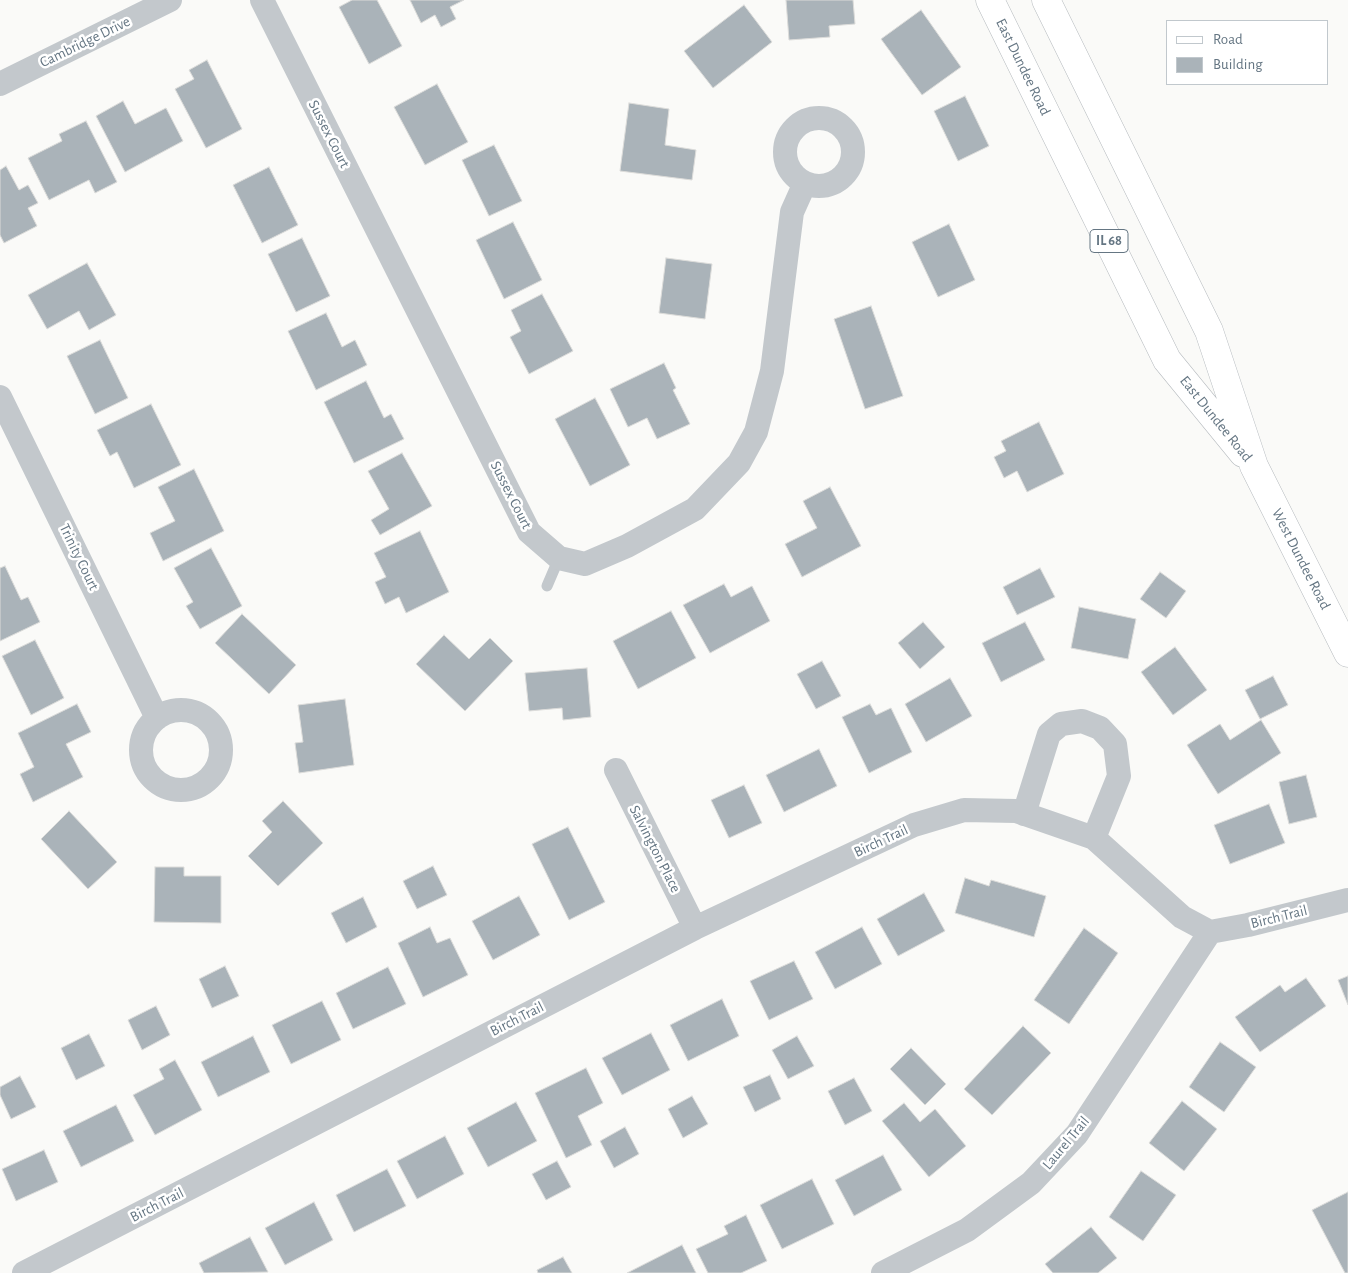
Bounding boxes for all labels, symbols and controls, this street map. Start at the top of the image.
street label: Cambridge Drive [37,12,133,72]
street label: East Dundee Road [992,16,1054,118]
legend [1166,20,1328,85]
text: Road [1213,32,1243,47]
text: Building [1213,57,1263,72]
street label: Sussex Court [304,97,354,171]
road number: IL 68 [1090,230,1128,252]
street label: East Dundee Road [1176,372,1256,466]
street label: Sussex Court [486,458,536,532]
street label: West Dundee Road [1268,505,1334,613]
street label: Trinity Court [55,521,103,593]
street label: Salvington Place [625,802,685,896]
street label: Birch Trail [851,821,911,861]
street label: Birch Trail [1249,901,1309,933]
street label: Birch Trail [487,998,547,1040]
street label: Laurel Trail [1039,1113,1093,1173]
street label: Birch Trail [127,1184,187,1226]

